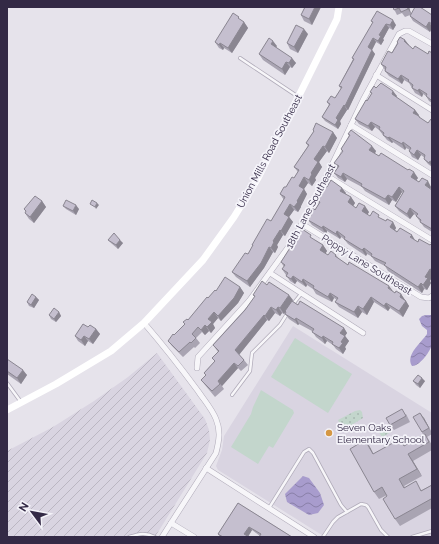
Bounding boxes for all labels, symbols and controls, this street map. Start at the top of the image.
street label: Union Mills Road Southeast [235,92,304,210]
street label: 18th Lane Southeast [283,162,338,250]
street label: Poppy Lane Southeast [320,232,414,297]
place label: Seven Oaks Elementary School [337,422,425,445]
marker: Seven Oaks Elementary School [324,428,334,438]
north arrow [12,492,52,532]
text: N [16,500,32,514]

